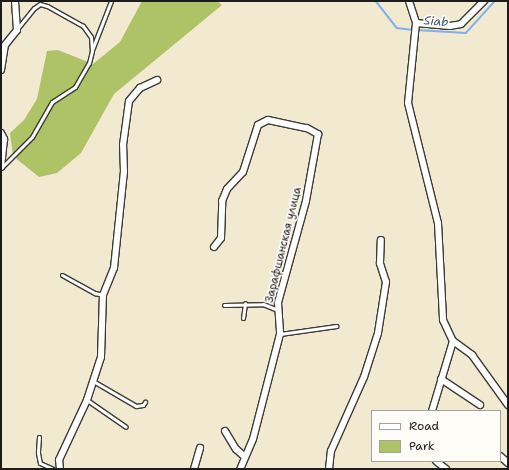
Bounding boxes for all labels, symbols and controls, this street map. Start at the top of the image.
water label: Siab [423,14,449,30]
street label: Зарафшанская улица [263,186,305,304]
legend [371,410,501,462]
text: Road [409,418,439,434]
text: Park [409,438,435,454]

